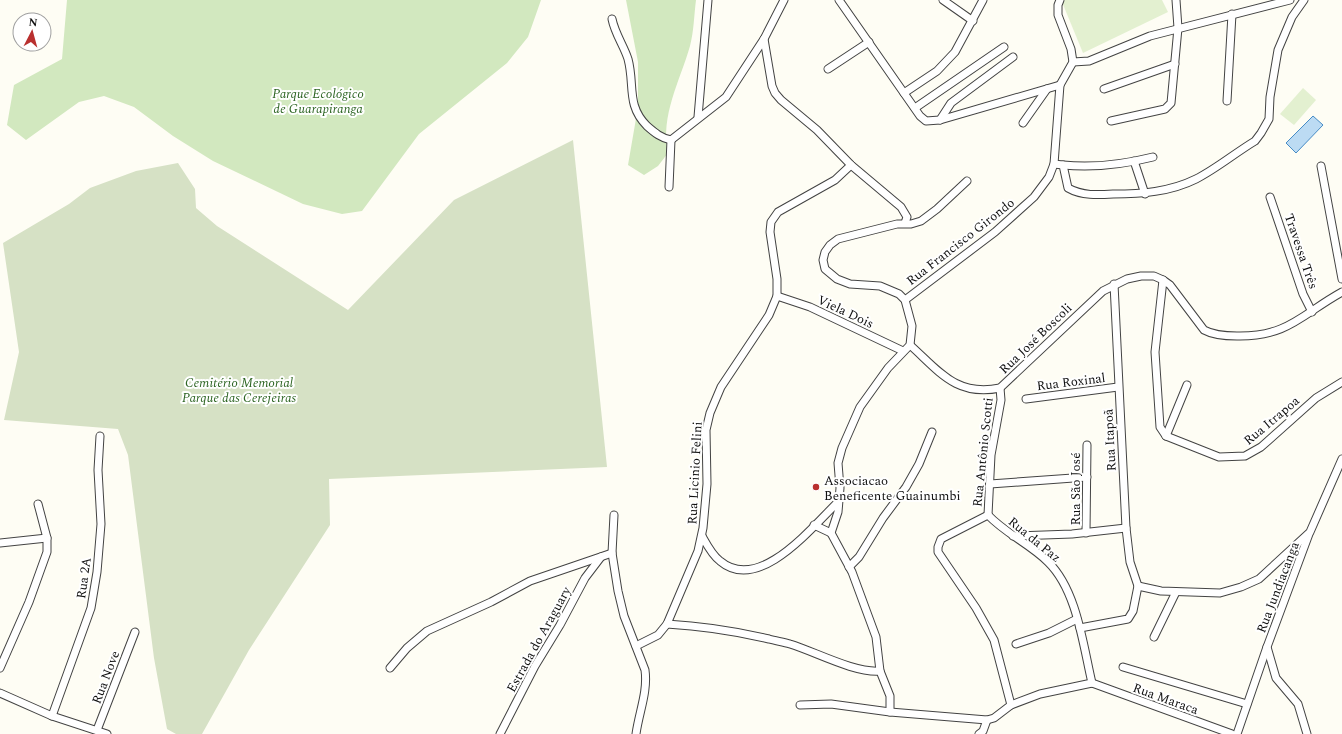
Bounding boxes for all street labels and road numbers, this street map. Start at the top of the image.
street label: Rua Francisco Girondo [902,193,1019,291]
street label: Travessa Três [1279,211,1323,292]
street label: Viela Dois [814,290,877,334]
street label: Rua José Boscoli [995,299,1077,379]
street label: Rua Roxinal [1036,368,1107,396]
street label: Rua Itrapoa [1239,391,1305,450]
street label: Rua Antônio Scotti [967,396,999,508]
street label: Rua Itapoã [1098,408,1122,472]
street label: Rua Licinio Felini [682,421,708,525]
street label: Rua São José [1066,452,1086,526]
street label: Rua da Paz [1004,512,1065,567]
street label: Rua Jundiacanga [1251,538,1305,636]
street label: Rua 2A [71,556,97,600]
street label: Estrada do Araguary [501,582,577,696]
street label: Rua Nove [87,648,125,707]
street label: Rua Maraca [1130,678,1202,720]

